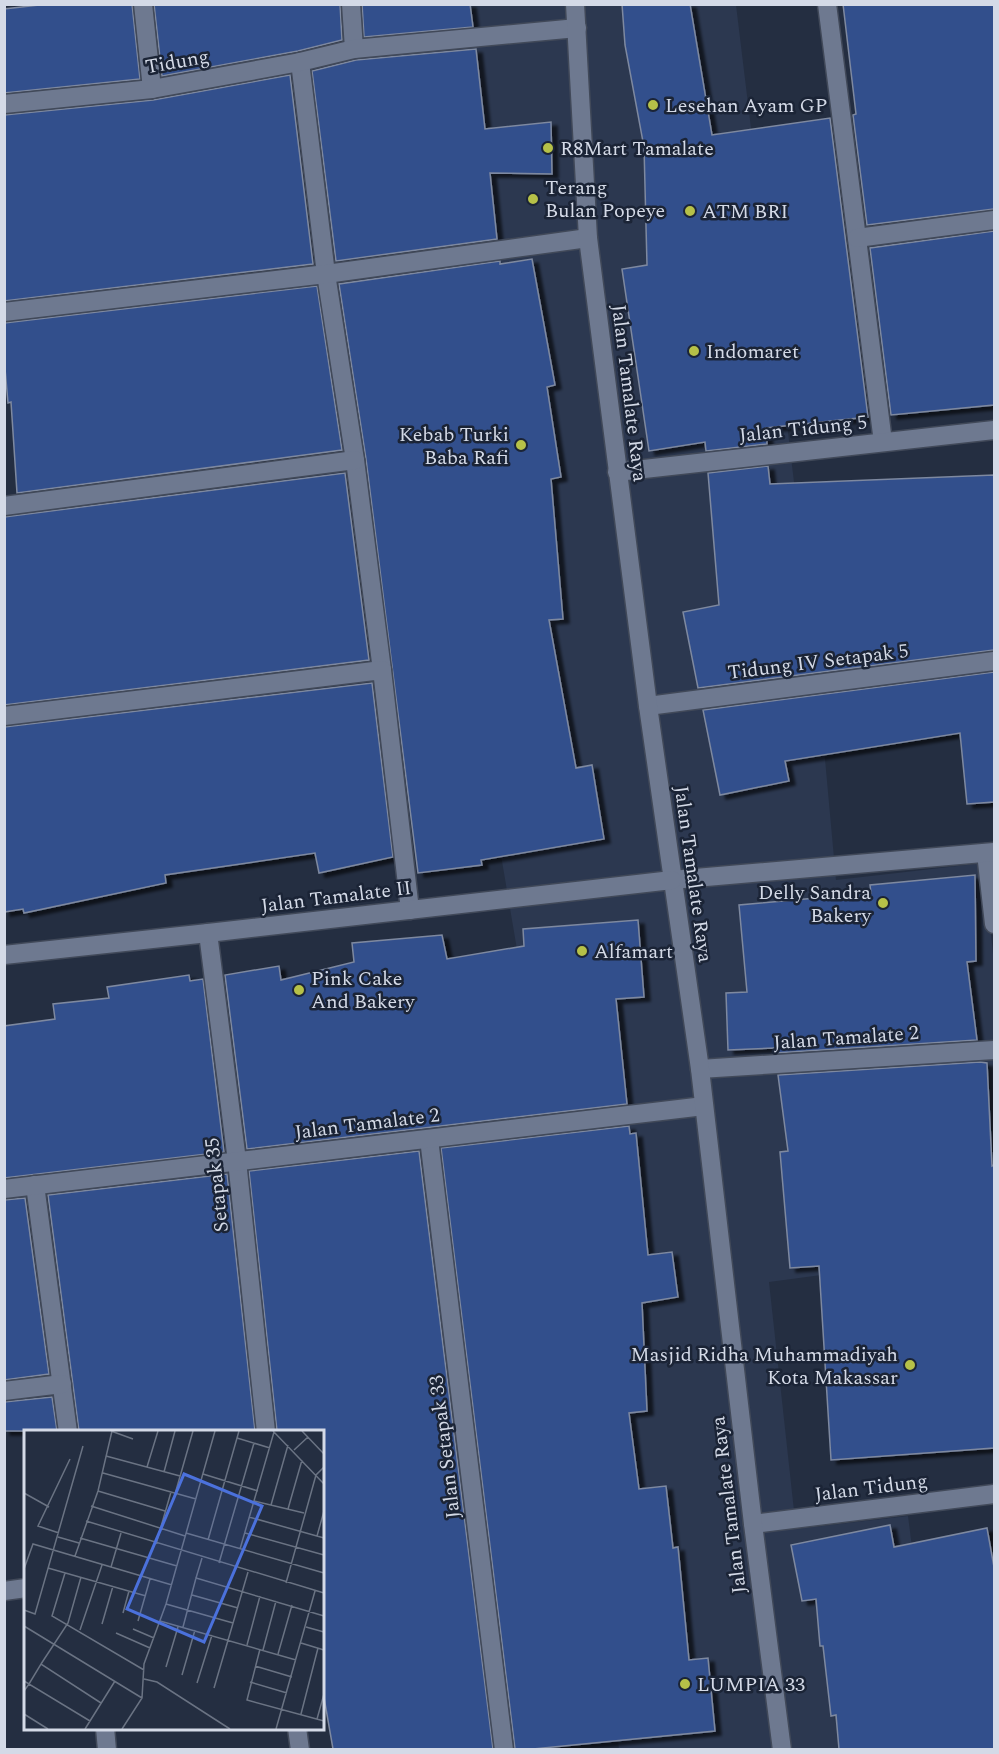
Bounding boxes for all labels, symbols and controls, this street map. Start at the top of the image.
street label: Tidung [143,42,212,82]
place label: Lesehan Ayam GP [665,91,828,121]
marker: Lesehan Ayam GP [646,98,660,112]
place label: R8Mart Tamalate [560,134,714,164]
marker: R8Mart Tamalate [541,141,555,155]
place label: Terang Bulan Popeye [545,173,665,226]
marker: Terang Bulan Popeye [526,192,540,206]
place label: ATM BRI [702,197,788,227]
marker: ATM BRI [683,204,697,218]
street label: Jalan Tamalate Raya [603,303,655,484]
place label: Indomaret [706,337,799,367]
marker: Indomaret [687,344,701,358]
street label: Jalan Tidung 5 [737,407,869,451]
place label: Kebab Turki Baba Rafi [399,420,509,473]
marker: Kebab Turki Baba Rafi [514,438,528,452]
street label: Tidung IV Setapak 5 [726,636,910,688]
street label: Jalan Tamalate Raya [666,784,720,965]
street label: Jalan Tamalate II [259,873,413,921]
place label: Delly Sandra Bakery [758,878,872,931]
marker: Delly Sandra Bakery [876,896,890,910]
place label: Alfamart [594,937,673,967]
marker: Alfamart [575,944,589,958]
place label: Pink Cake And Bakery [311,964,416,1017]
marker: Pink Cake And Bakery [292,983,306,997]
street label: Jalan Tamalate 2 [772,1018,920,1058]
street label: Jalan Tamalate 2 [293,1100,441,1148]
street label: Setapak 35 [197,1136,237,1234]
place label: Masjid Ridha Muhammadiyah Kota Makassar [631,1340,898,1393]
marker: Masjid Ridha Muhammadiyah Kota Makassar [903,1358,917,1372]
street label: Jalan Setapak 33 [421,1374,469,1520]
street label: Jalan Tamalate Raya [703,1414,755,1595]
inset map [24,1430,324,1730]
street label: Jalan Tidung [813,1466,929,1510]
place label: LUMPIA 33 [697,1670,805,1700]
marker: LUMPIA 33 [678,1677,692,1691]

